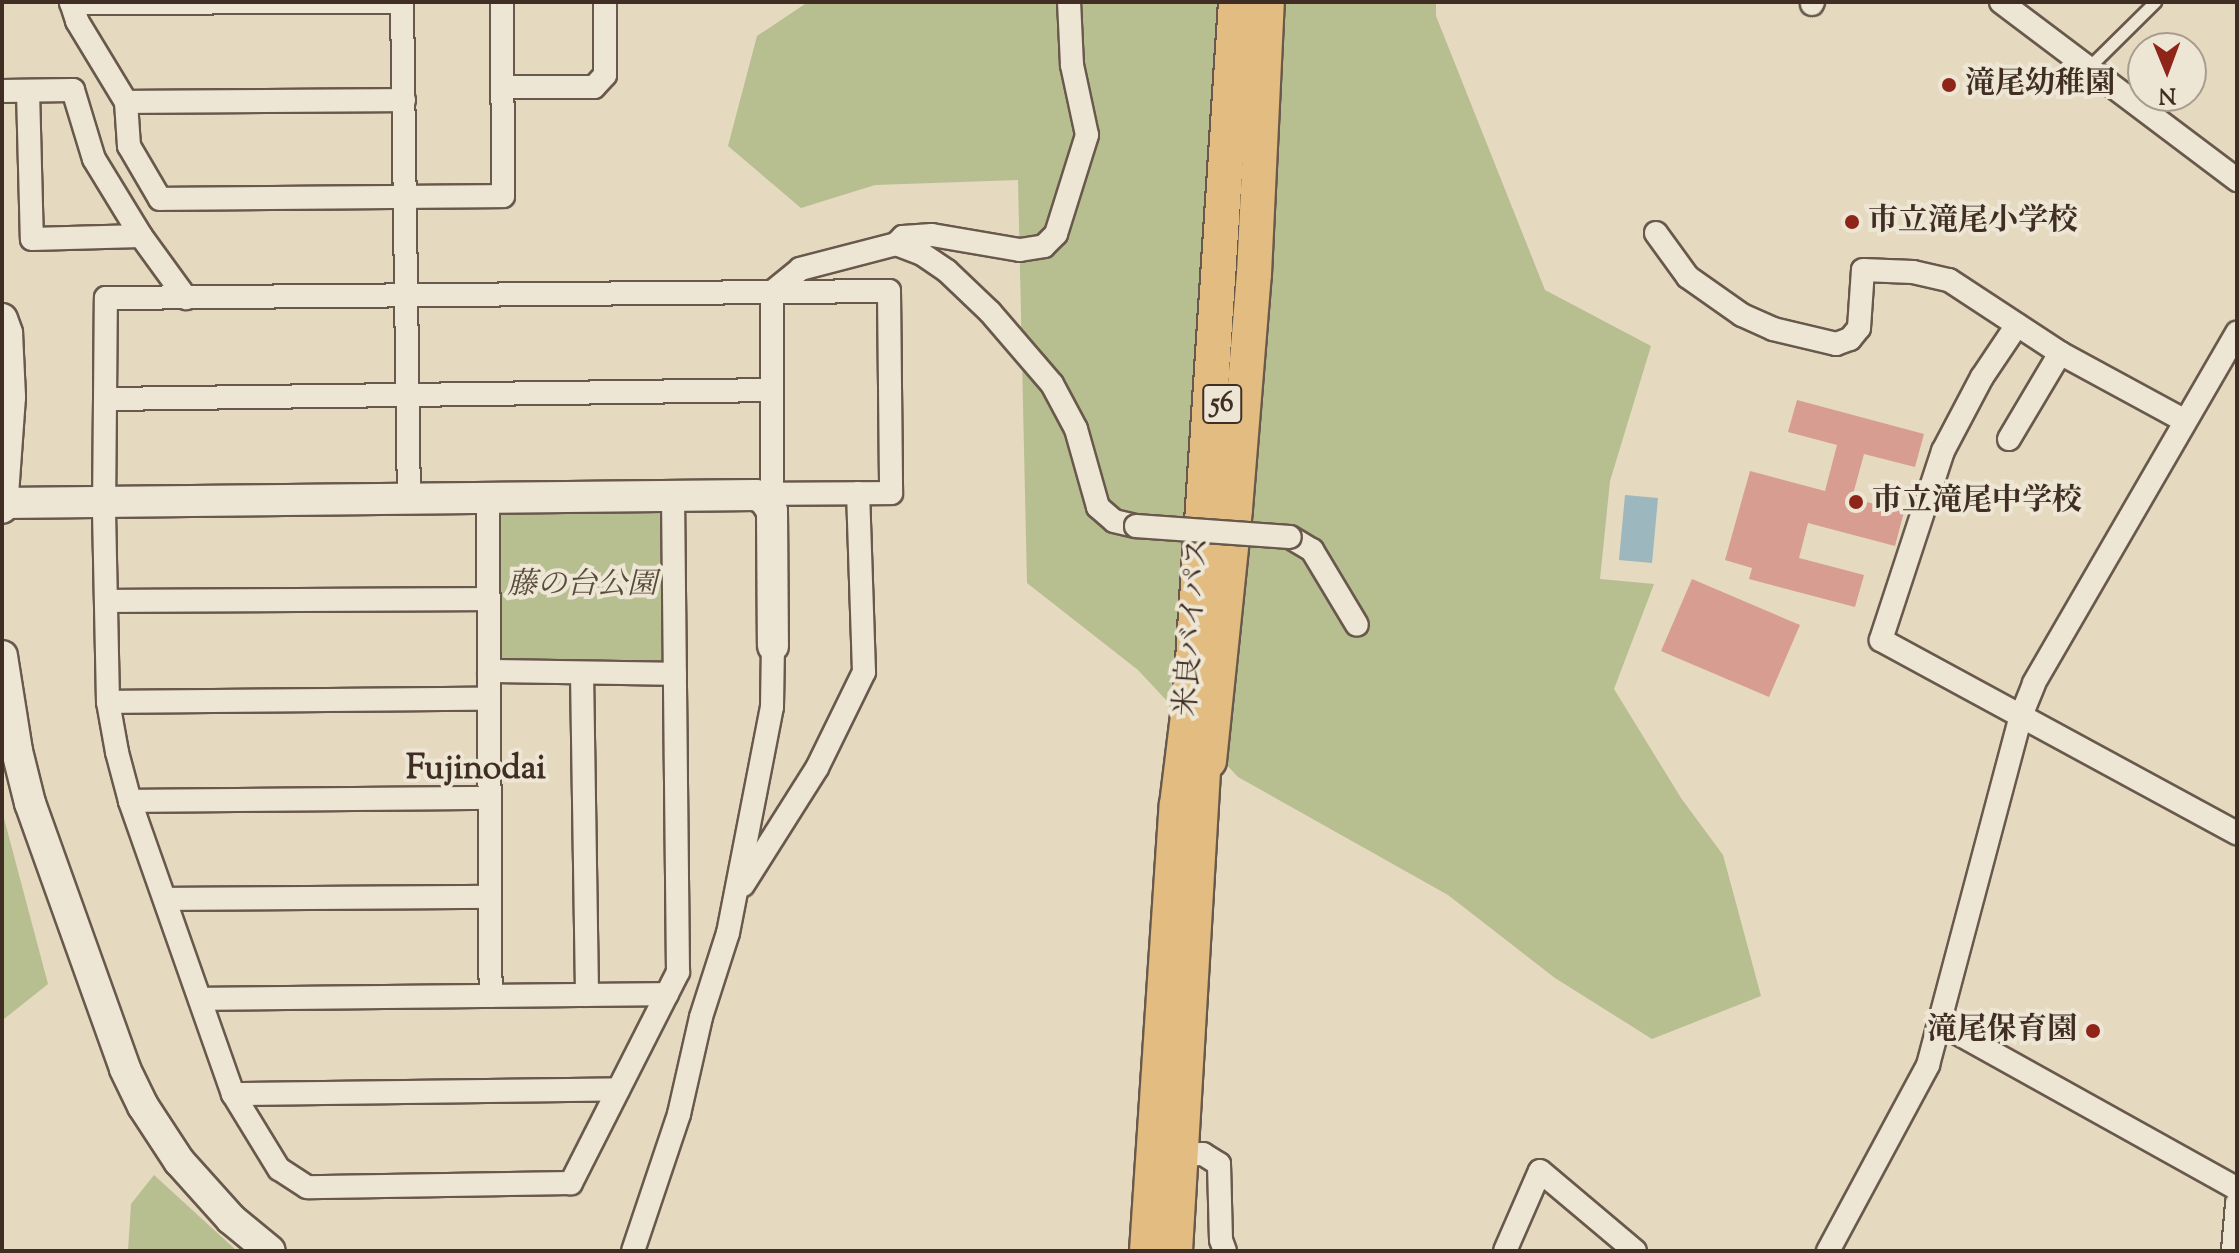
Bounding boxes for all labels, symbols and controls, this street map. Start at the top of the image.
north arrow [2127,32,2207,112]
place label: 滝尾幼稚園 [1965,67,2115,103]
marker: 滝尾幼稚園 [1940,76,1958,94]
text: N [2158,78,2176,110]
place label: 市立滝尾小学校 [1868,204,2078,240]
marker: 市立滝尾小学校 [1843,213,1861,231]
road number: 56 [1202,380,1242,428]
place label: 市立滝尾中学校 [1872,484,2082,520]
marker: 市立滝尾中学校 [1847,493,1865,511]
street label: 米良バイパス [1170,536,1218,718]
park label: 藤の台公園 [507,568,657,604]
district label: Fujinodai [406,750,546,790]
place label: 滝尾保育園 [1927,1013,2077,1049]
marker: 滝尾保育園 [2084,1022,2102,1040]

